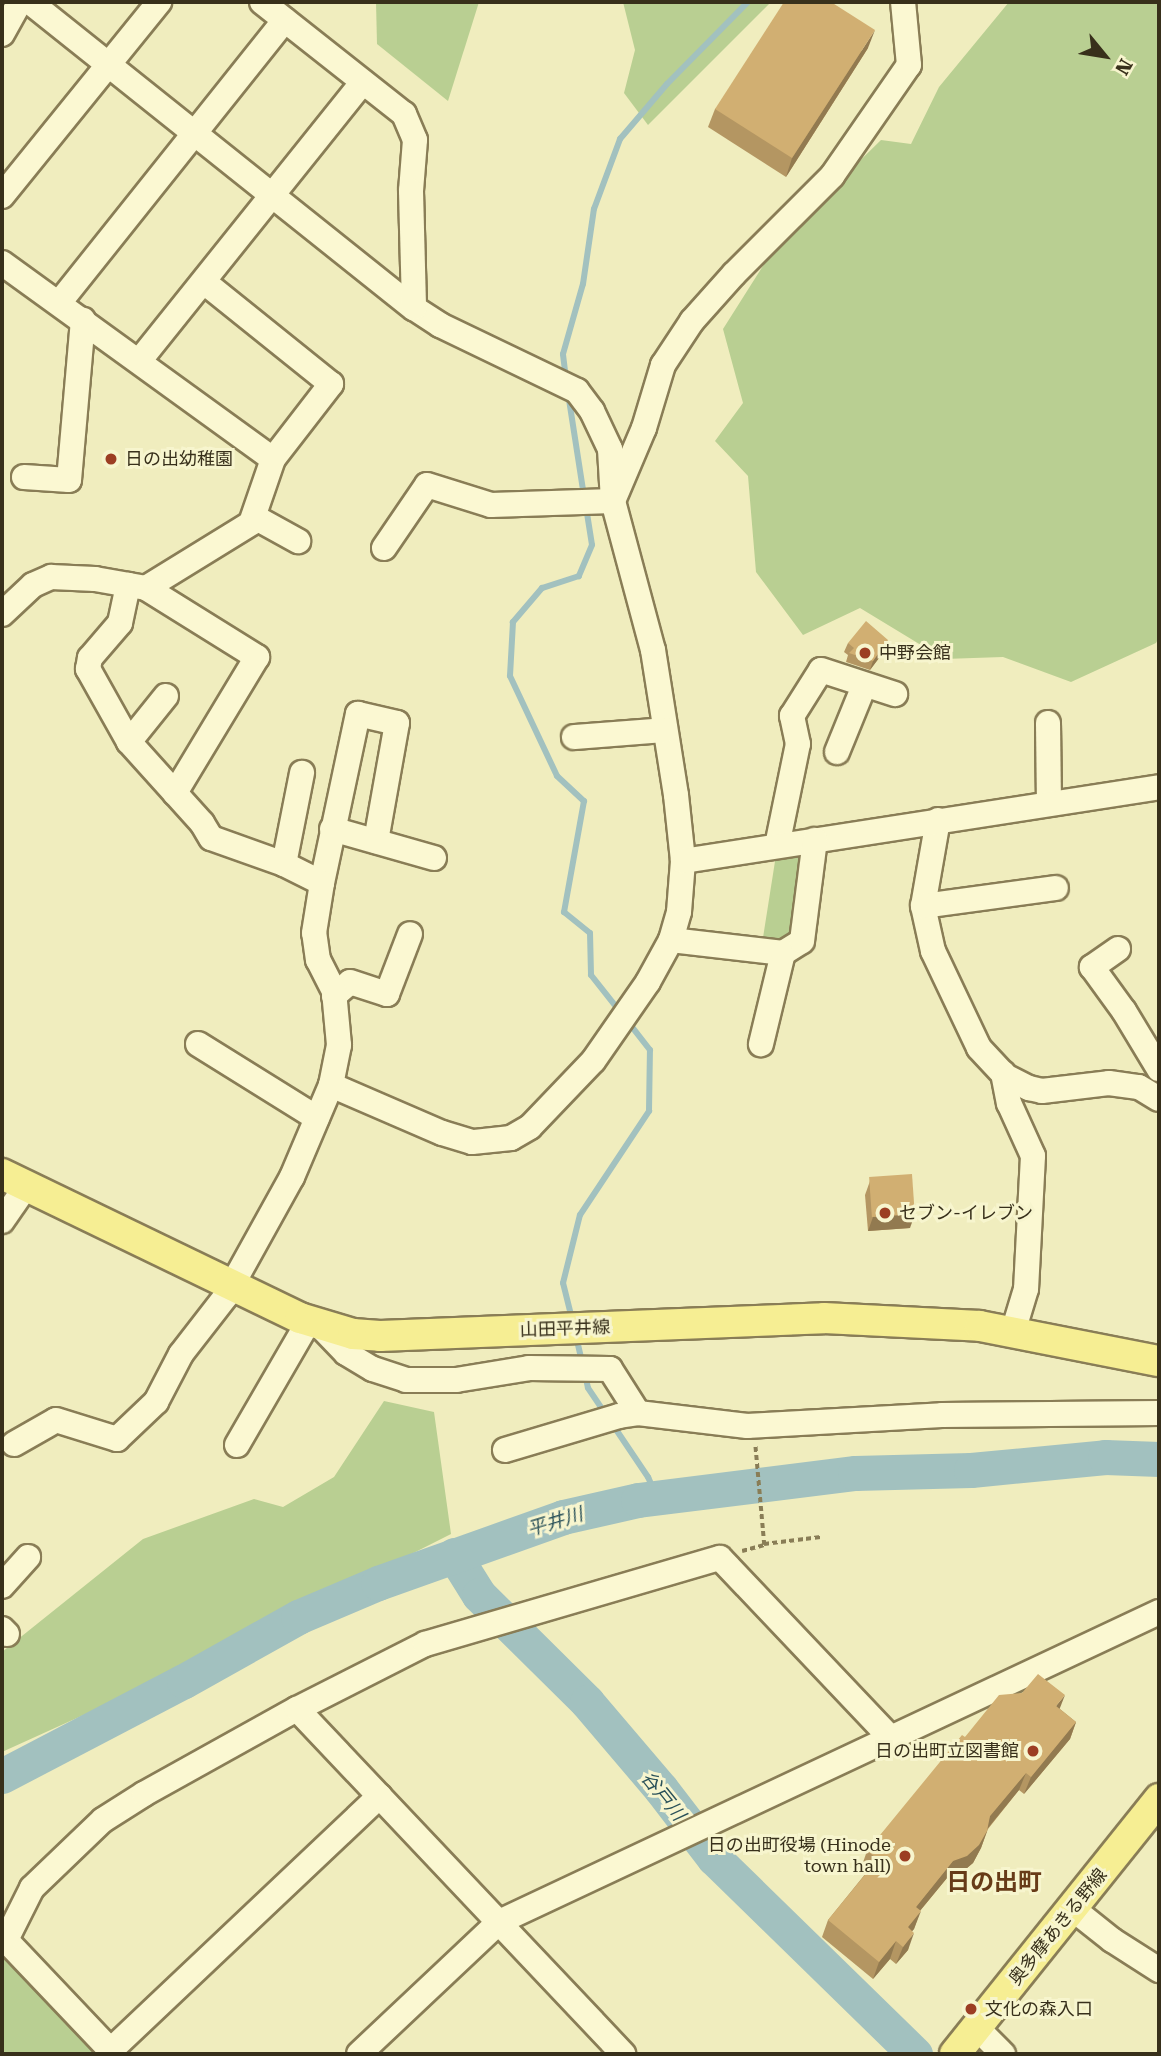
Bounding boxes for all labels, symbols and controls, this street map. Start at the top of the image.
north arrow [1070,21,1140,91]
text: N [1110,55,1137,79]
place label: 日の出幼稚園 [125,448,233,470]
marker: 日の出幼稚園 [103,451,119,467]
place label: 中野会館 [879,642,951,664]
marker: 中野会館 [857,645,873,661]
place label: セブン-イレブン [899,1202,1033,1224]
marker: セブン-イレブン [877,1205,893,1221]
street label: 山田平井線 [520,1317,610,1341]
water label: 平井川 [524,1503,586,1541]
place label: 日の出町立図書館 [875,1740,1019,1762]
marker: 日の出町立図書館 [1025,1743,1041,1759]
water label: 谷戸川 [636,1767,690,1825]
place label: 日の出町役場 (Hinode town hall) [708,1835,891,1878]
marker: 日の出町役場 (Hinode town hall) [897,1848,913,1864]
street label: 奥多摩あきる野線 [1004,1864,1112,1990]
district label: 日の出町 [946,1869,1042,1897]
place label: 文化の森入口 [985,1998,1093,2020]
marker: 文化の森入口 [963,2001,979,2017]

